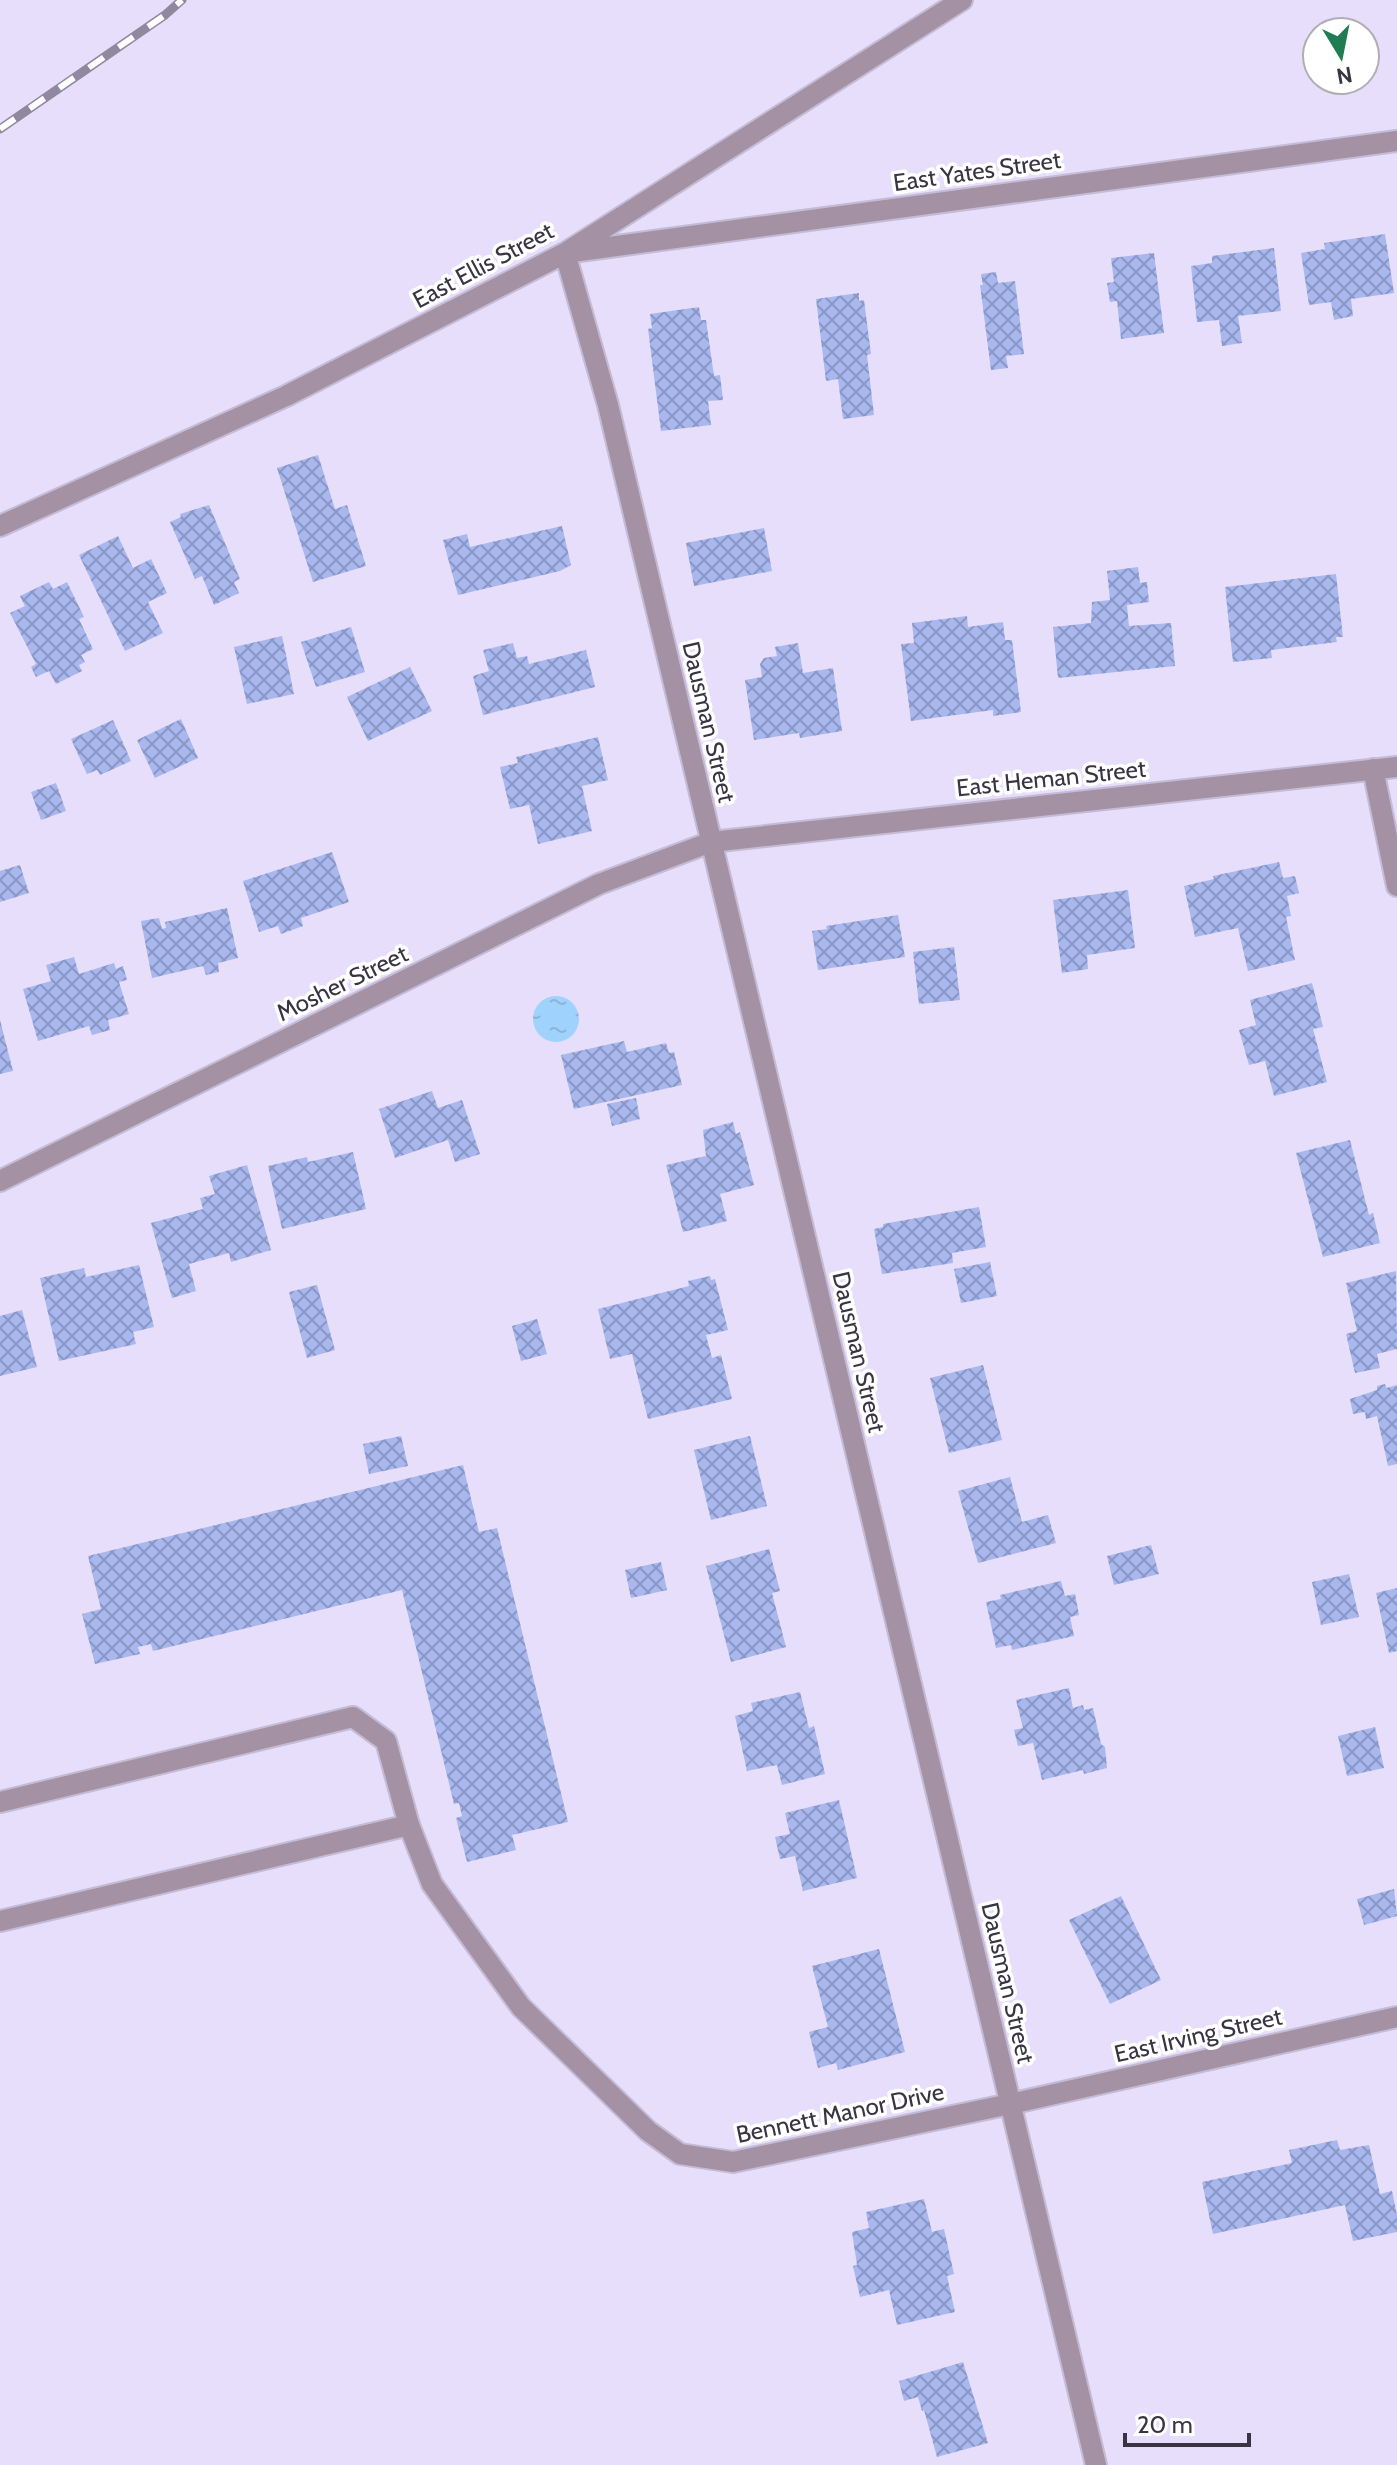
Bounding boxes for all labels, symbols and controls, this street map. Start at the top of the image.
north arrow [1301,16,1381,96]
text: N [1334,61,1354,90]
street label: East Yates Street [891,145,1063,197]
street label: East Ellis Street [408,216,558,314]
street label: Dausman Street [676,639,742,805]
street label: East Heman Street [955,754,1147,802]
street label: Mosher Street [272,939,412,1027]
street label: Dausman Street [826,1269,892,1435]
street label: Dausman Street [975,1900,1041,2066]
street label: East Irving Street [1111,2002,1285,2068]
street label: Bennett Manor Drive [733,2077,947,2149]
scale bar [1125,2397,1249,2447]
text: 20 m [1137,2410,1193,2439]

